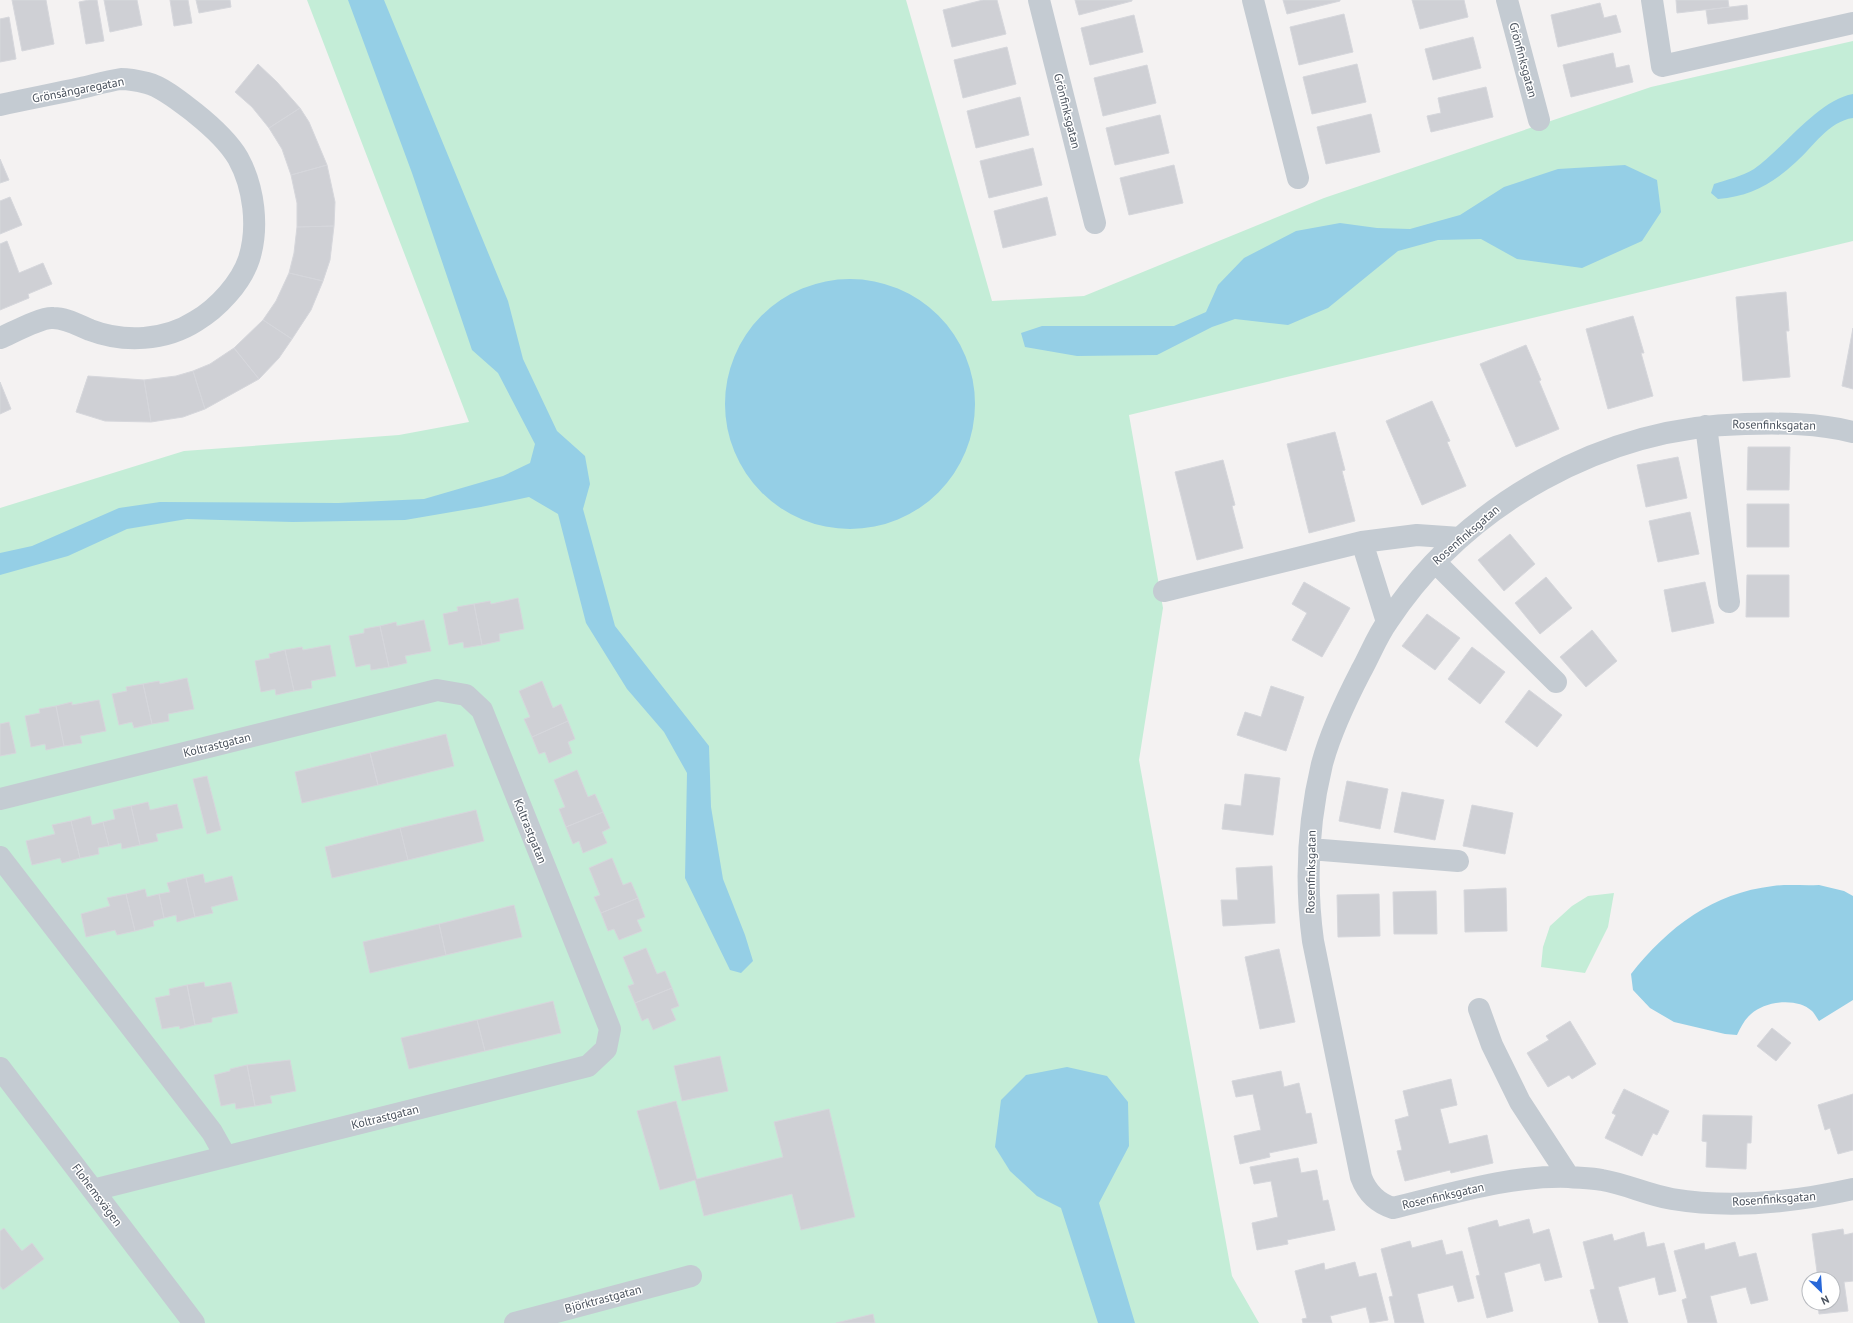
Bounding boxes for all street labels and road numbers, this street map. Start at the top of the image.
street label: Grönfinksgatan [1506,21,1541,99]
street label: Grönfinksgatan [1051,72,1084,150]
street label: Grönsångaregatan [31,73,125,106]
street label: Rosenfinksgatan [1732,416,1816,433]
street label: Rosenfinksgatan [1429,502,1502,568]
street label: Koltrastgatan [182,729,252,760]
street label: Koltrastgatan [511,796,550,865]
street label: Rosenfinksgatan [1302,830,1319,914]
street label: Koltrastgatan [350,1101,420,1132]
street label: Flohemsvägen [69,1160,126,1229]
street label: Rosenfinksgatan [1400,1179,1485,1212]
street label: Rosenfinksgatan [1732,1188,1816,1209]
street label: Björktrastgatan [563,1281,643,1316]

